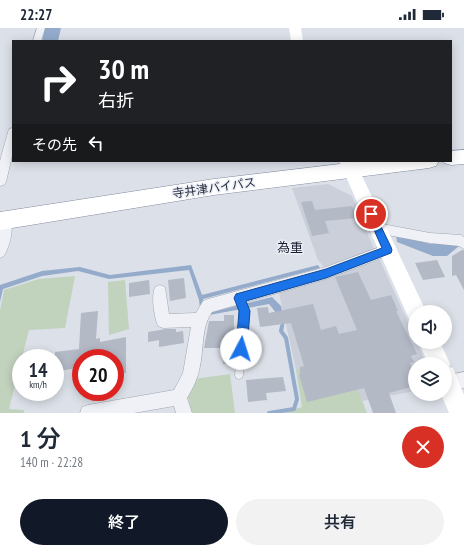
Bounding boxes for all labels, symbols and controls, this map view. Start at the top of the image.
text: 22:27 [20,5,52,24]
text: 30 m [98,50,149,87]
icon: right [32,56,84,108]
text: 右折 [98,89,134,112]
icon: left [85,132,107,154]
text: その先 [32,135,77,154]
street label: 寺井津バイパス [171,174,256,201]
pin [354,197,388,231]
icon: arrive [360,203,382,225]
district label: 為重 [277,239,303,256]
map controls [408,305,452,401]
button: sound [408,305,452,349]
position arrow [220,328,262,370]
speed limit sign: 20 [72,349,124,401]
text: 14 [28,357,48,383]
button: layers [408,357,452,401]
text: km/h [29,378,47,391]
text: 1 分 [20,423,60,454]
button: close [402,426,444,468]
text: 140 m · 22:28 [20,454,83,471]
button: 終了 [20,499,228,545]
button: 共有 [236,499,444,545]

